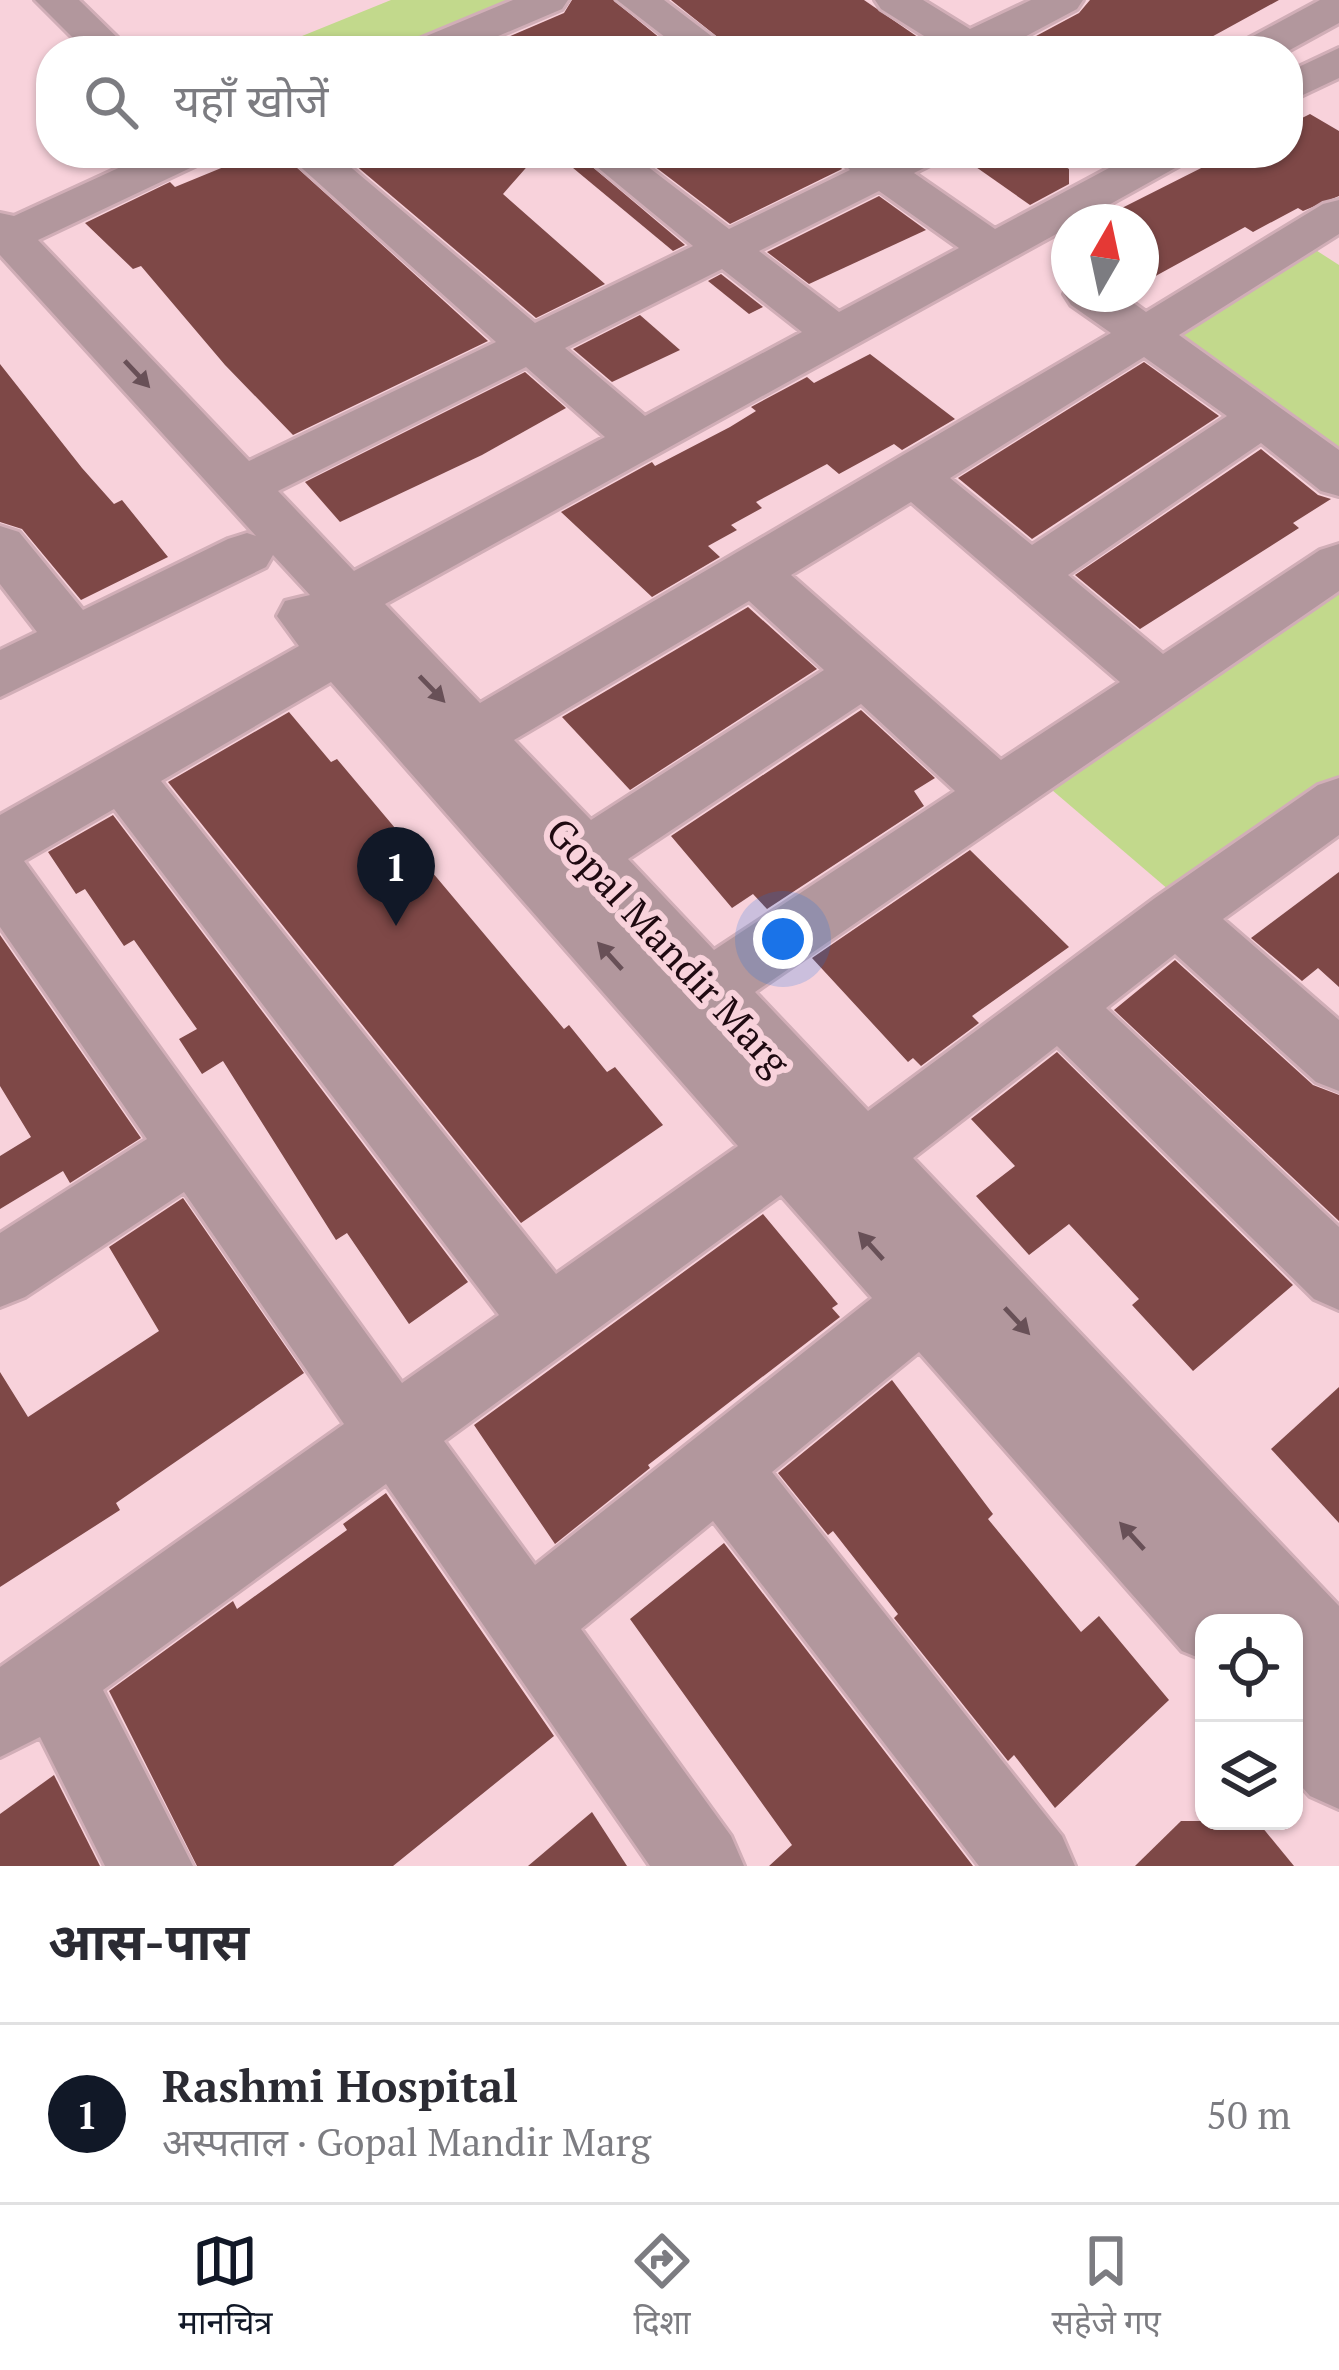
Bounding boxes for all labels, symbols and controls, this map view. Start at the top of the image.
search box [36,36,1303,168]
icon: search [78,69,144,135]
text: यहाँ खोजें [174,70,328,130]
north arrow [1051,204,1159,312]
one-way arrow [123,359,150,388]
one-way arrow [418,675,446,704]
street label: Gopal Mandir Marg [536,806,803,1087]
pin: 1 [357,827,435,926]
your location [753,909,813,969]
one-way arrow [597,941,624,971]
one-way arrow [858,1231,885,1261]
one-way arrow [1002,1306,1030,1335]
one-way arrow [1119,1521,1146,1551]
map controls [1195,1614,1303,1830]
button: locate [1195,1614,1303,1722]
button: layers [1195,1722,1303,1830]
text: आस-पास [48,1907,249,1975]
text: Rashmi Hospital [162,2055,518,2115]
text: 1 [76,2088,98,2140]
text: 50 m [1206,2088,1291,2140]
text: अस्पताल · Gopal Mandir Marg [162,2115,651,2167]
tab: मानचित्र [178,2228,273,2347]
tab: दिशा [629,2228,695,2347]
tab: सहेजे गए [1052,2228,1161,2347]

